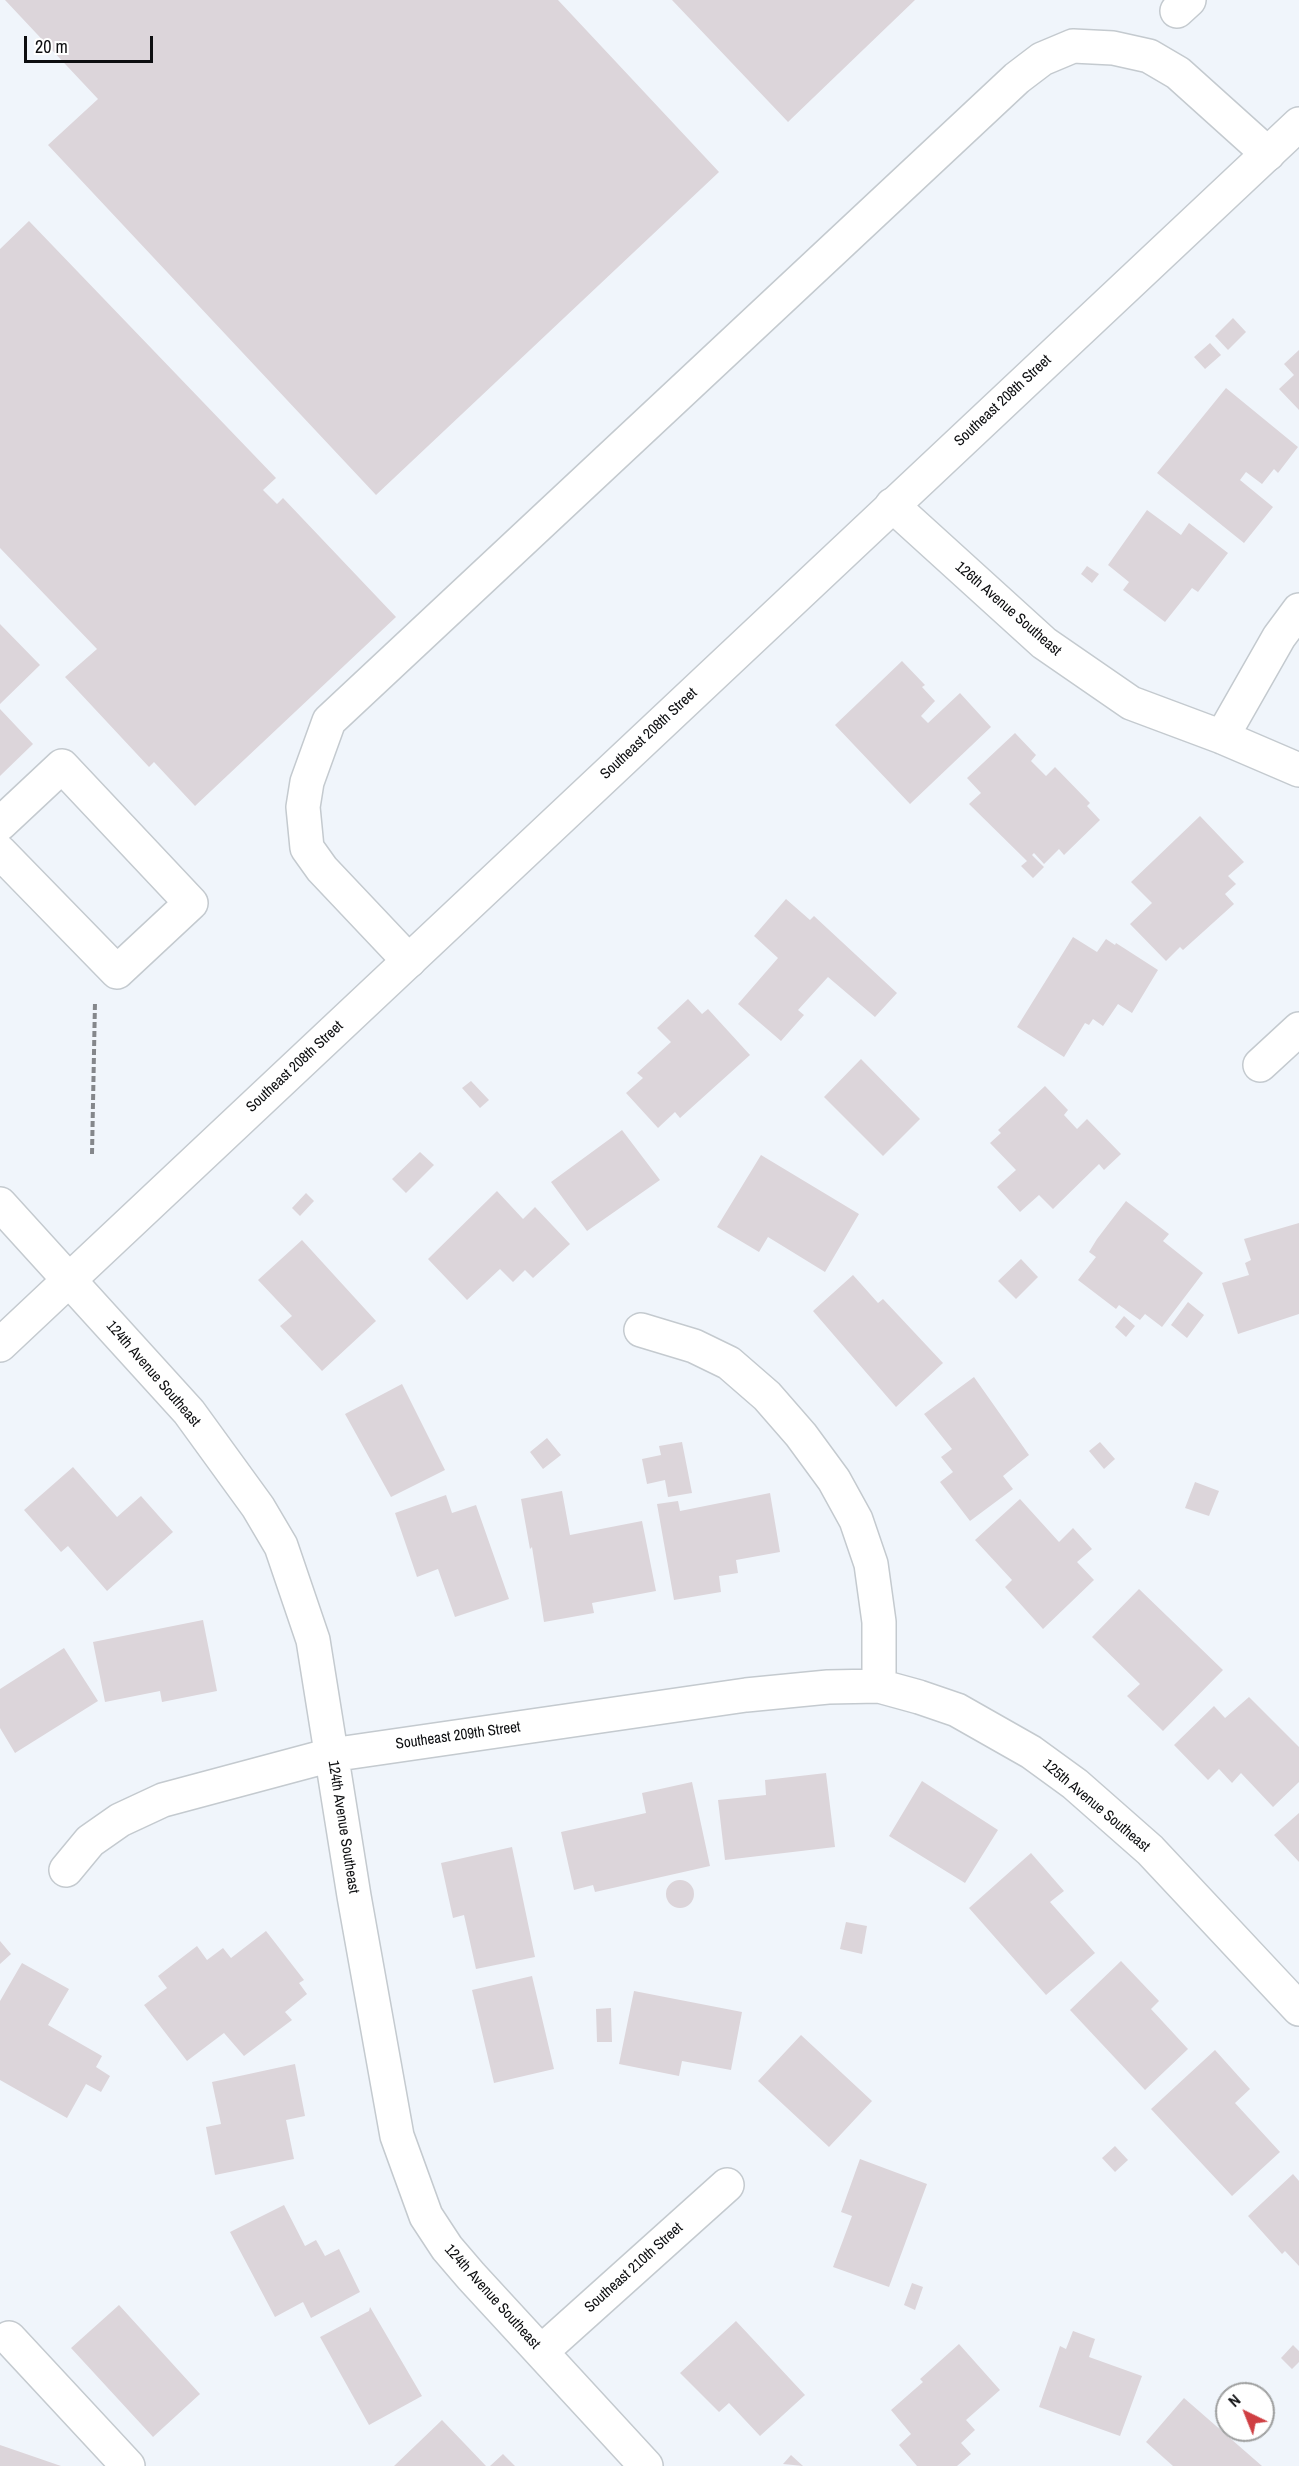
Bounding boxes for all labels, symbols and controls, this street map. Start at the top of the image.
scale bar [27,24,156,62]
text: 20 m [35,34,68,59]
street label: Southeast 208th Street [951,352,1055,450]
street label: 126th Avenue Southeast [951,558,1065,660]
street label: Southeast 208th Street [597,685,701,783]
street label: Southeast 208th Street [243,1018,347,1116]
street label: 124th Avenue Southeast [102,1317,204,1431]
street label: Southeast 209th Street [394,1718,522,1754]
street label: 125th Avenue Southeast [1039,1756,1153,1856]
street label: 124th Avenue Southeast [324,1759,362,1895]
street label: Southeast 210th Street [581,2219,687,2317]
street label: 124th Avenue Southeast [440,2241,544,2353]
north arrow [1215,2382,1275,2442]
text: N [1223,2389,1245,2412]

